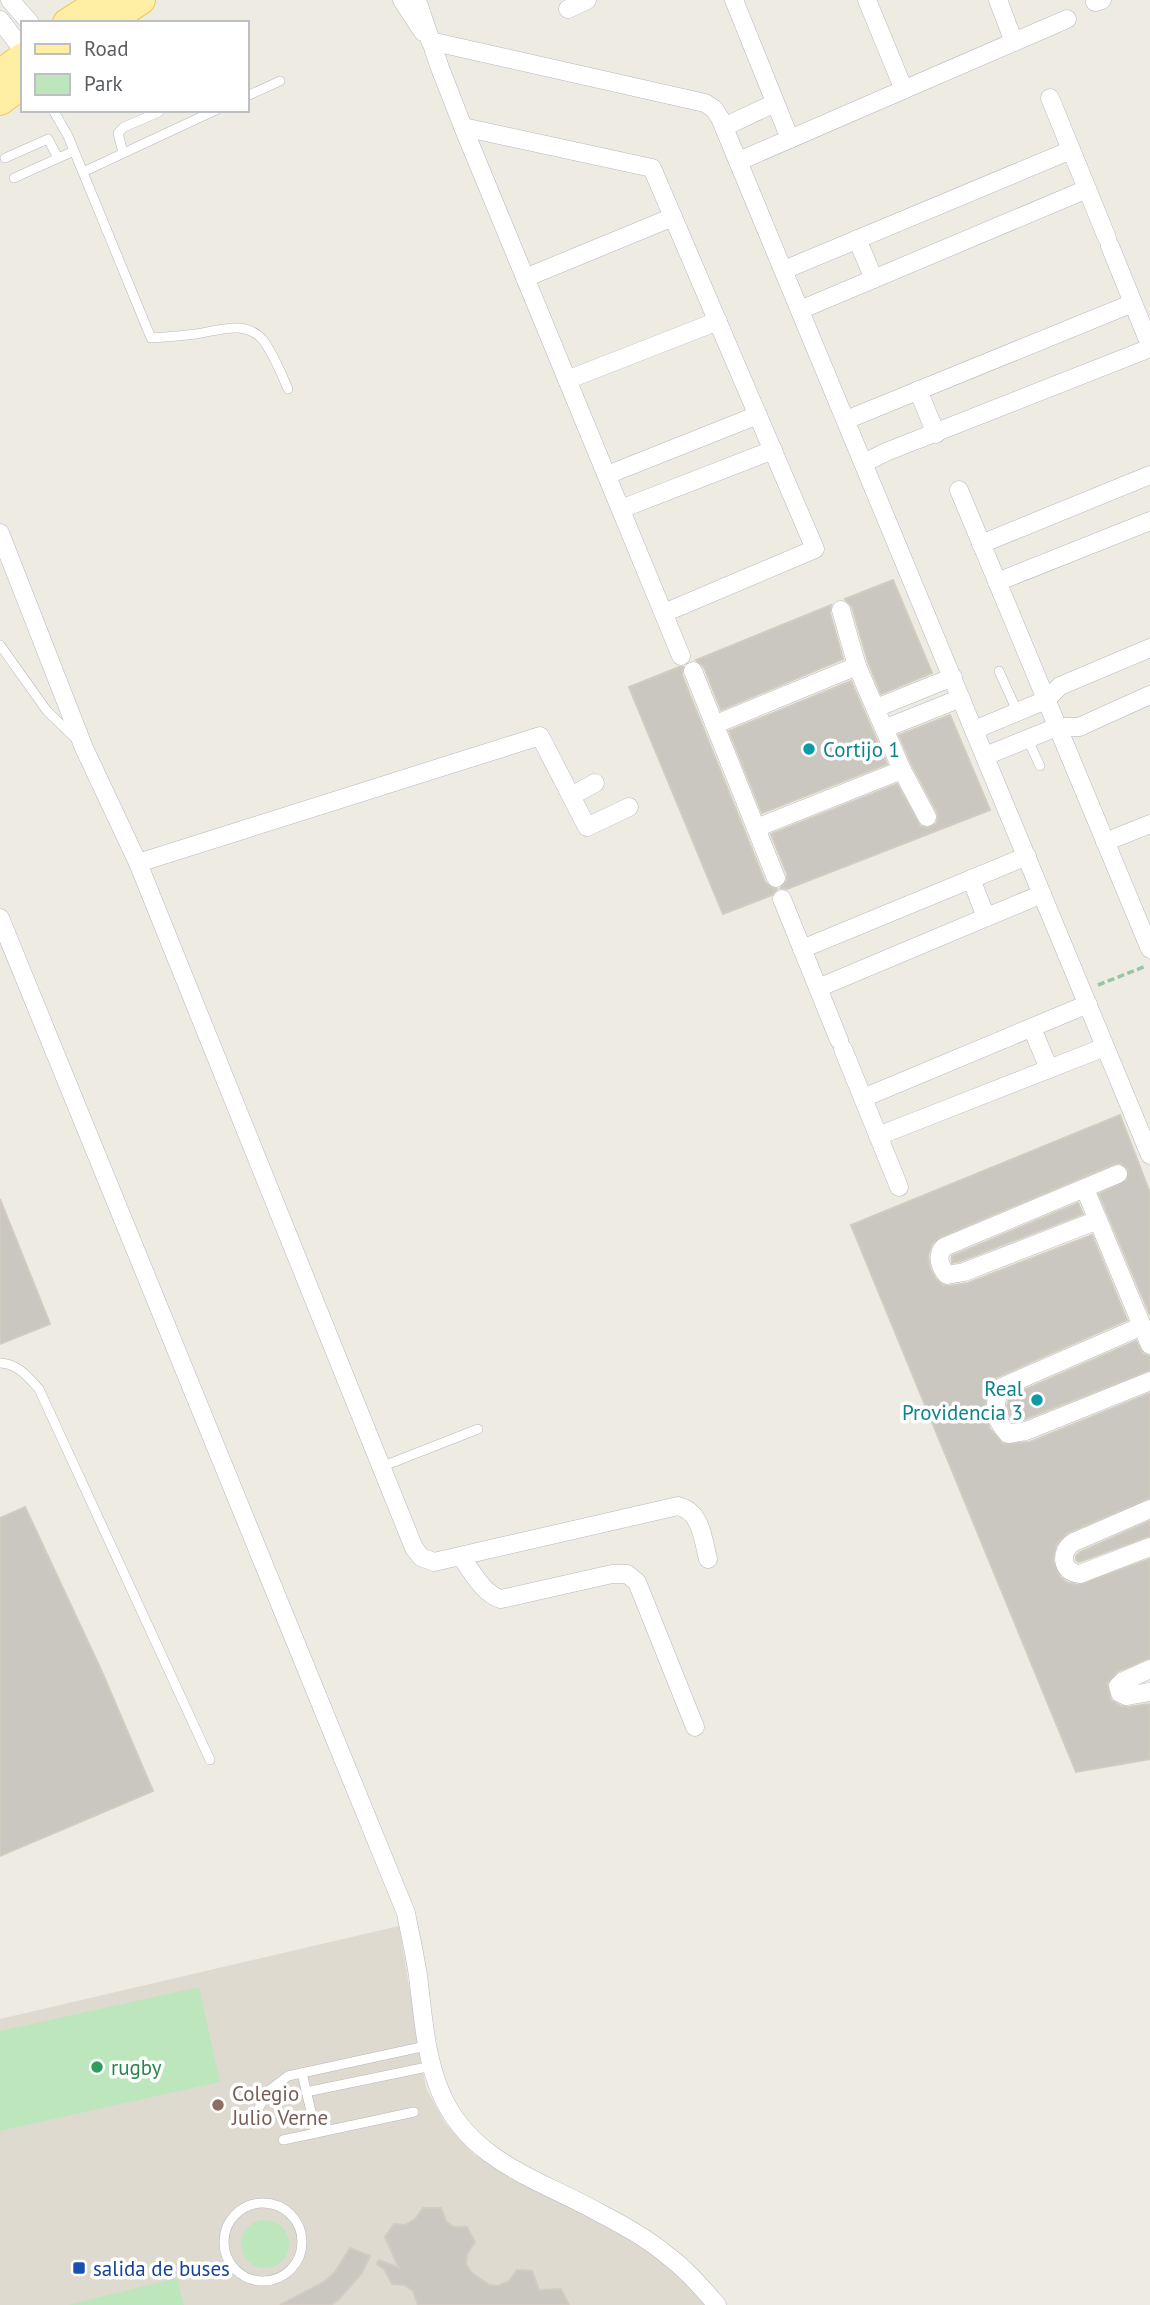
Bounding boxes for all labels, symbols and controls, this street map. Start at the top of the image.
legend [21,21,248,112]
text: Road [84,35,128,62]
text: Park [84,70,123,97]
place label: Cortijo 1 [823,736,900,763]
marker: Cortijo 1 [801,741,817,757]
place label: Real Providencia 3 [902,1375,1023,1426]
marker: Real Providencia 3 [1029,1392,1045,1408]
place label: rugby [111,2054,162,2081]
marker: rugby [89,2059,105,2075]
place label: Colegio Julio Verne [231,2080,328,2131]
marker: Colegio Julio Verne [210,2097,226,2113]
place label: salida de buses [93,2255,230,2282]
marker: salida de buses [71,2260,87,2276]

